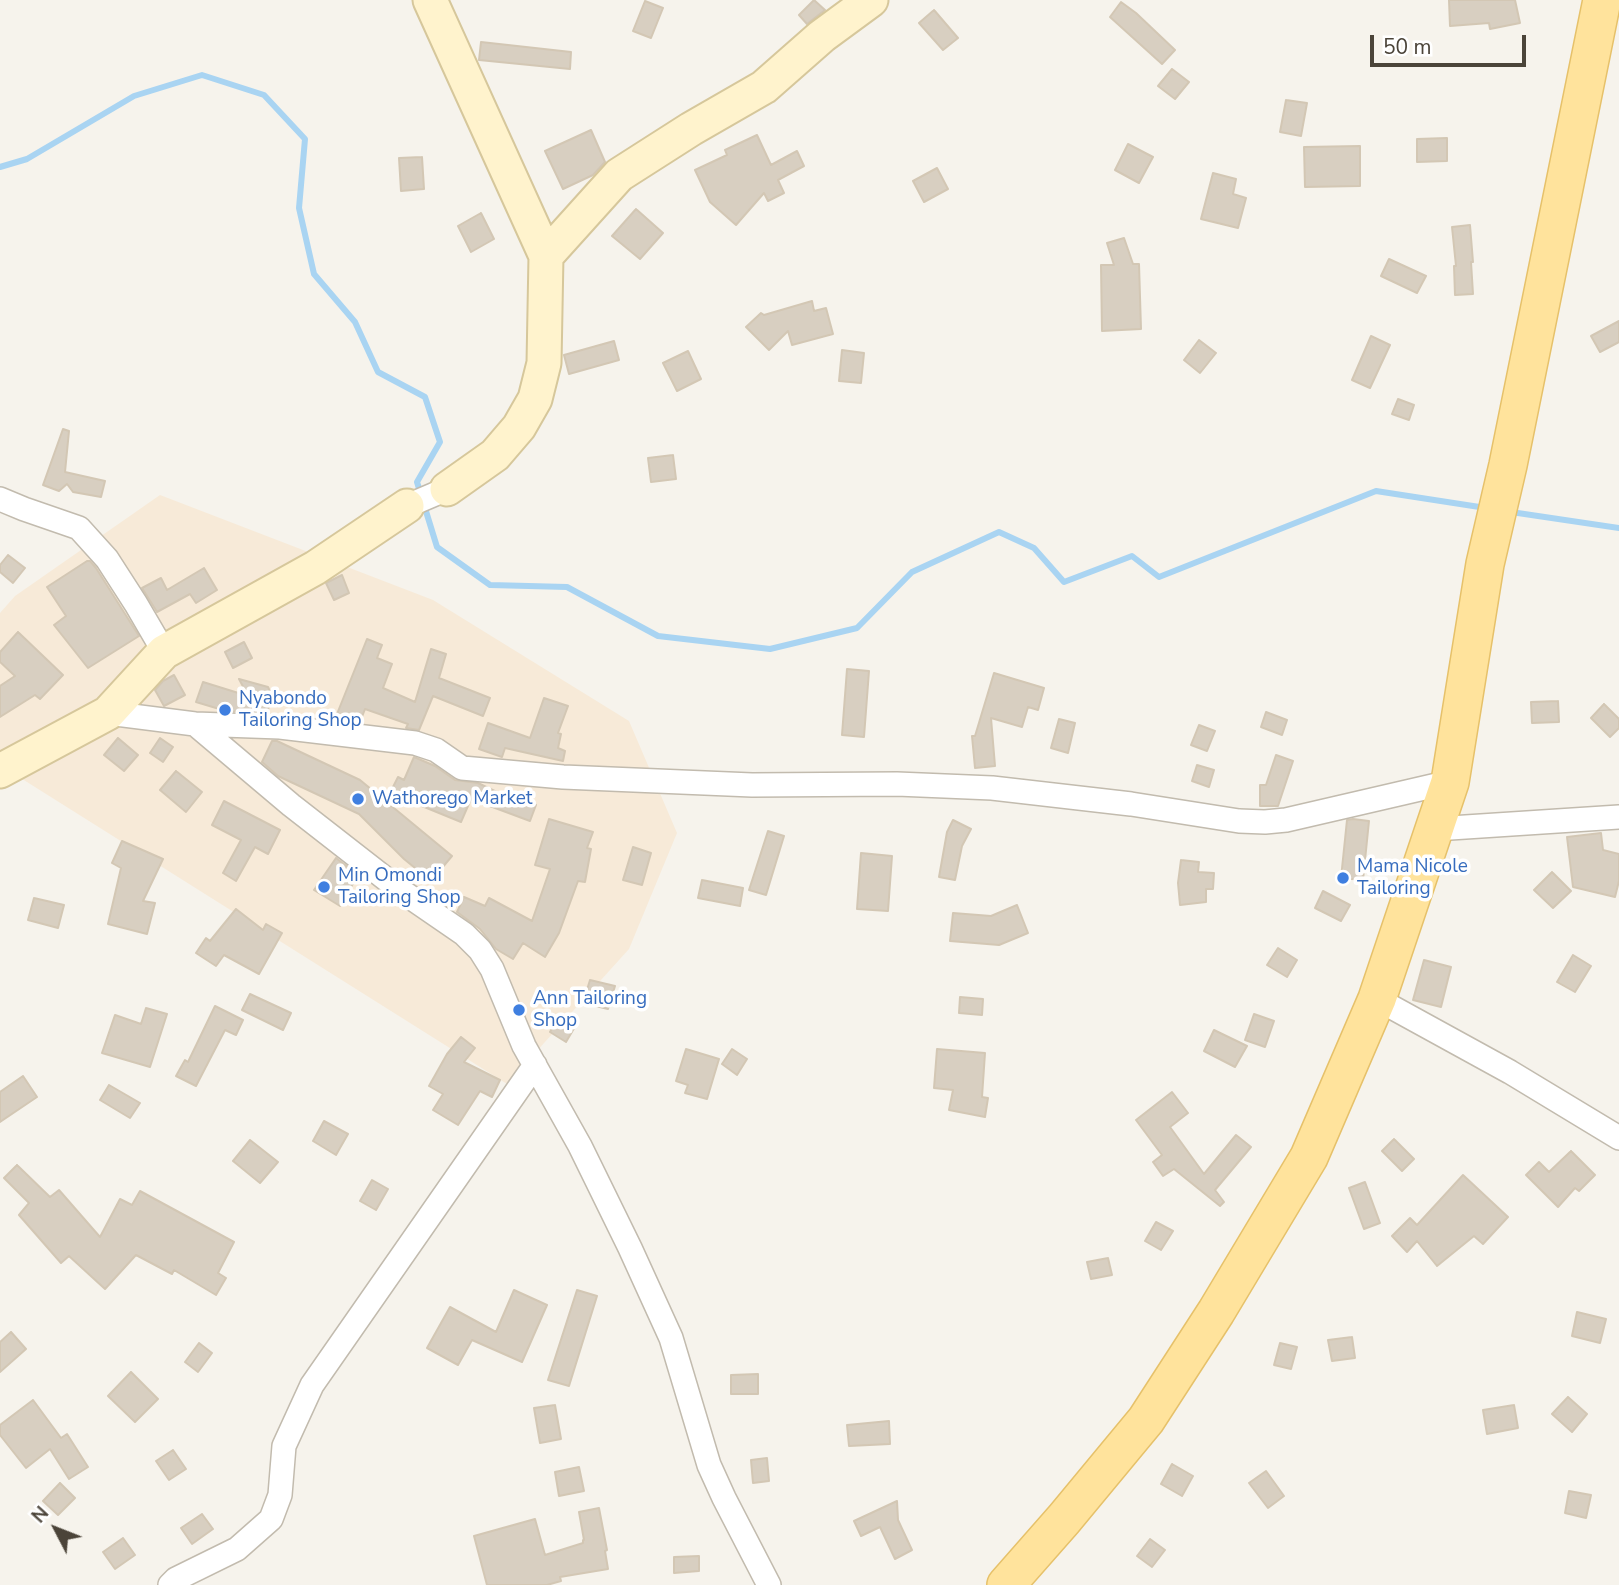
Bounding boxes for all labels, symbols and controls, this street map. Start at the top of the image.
scale bar [1374,21,1530,65]
text: 50 m [1383,33,1432,61]
place label: Nyabondo Tailoring Shop [239,688,362,732]
marker: Nyabondo Tailoring Shop [217,702,233,718]
place label: Wathorego Market [372,788,532,810]
marker: Wathorego Market [350,791,366,807]
place label: Mama Nicole Tailoring [1357,856,1468,900]
place label: Min Omondi Tailoring Shop [338,865,461,909]
marker: Mama Nicole Tailoring [1335,870,1351,886]
marker: Min Omondi Tailoring Shop [316,879,332,895]
place label: Ann Tailoring Shop [533,988,647,1032]
marker: Ann Tailoring Shop [511,1002,527,1018]
north arrow [21,1494,91,1564]
text: N [26,1501,55,1529]

